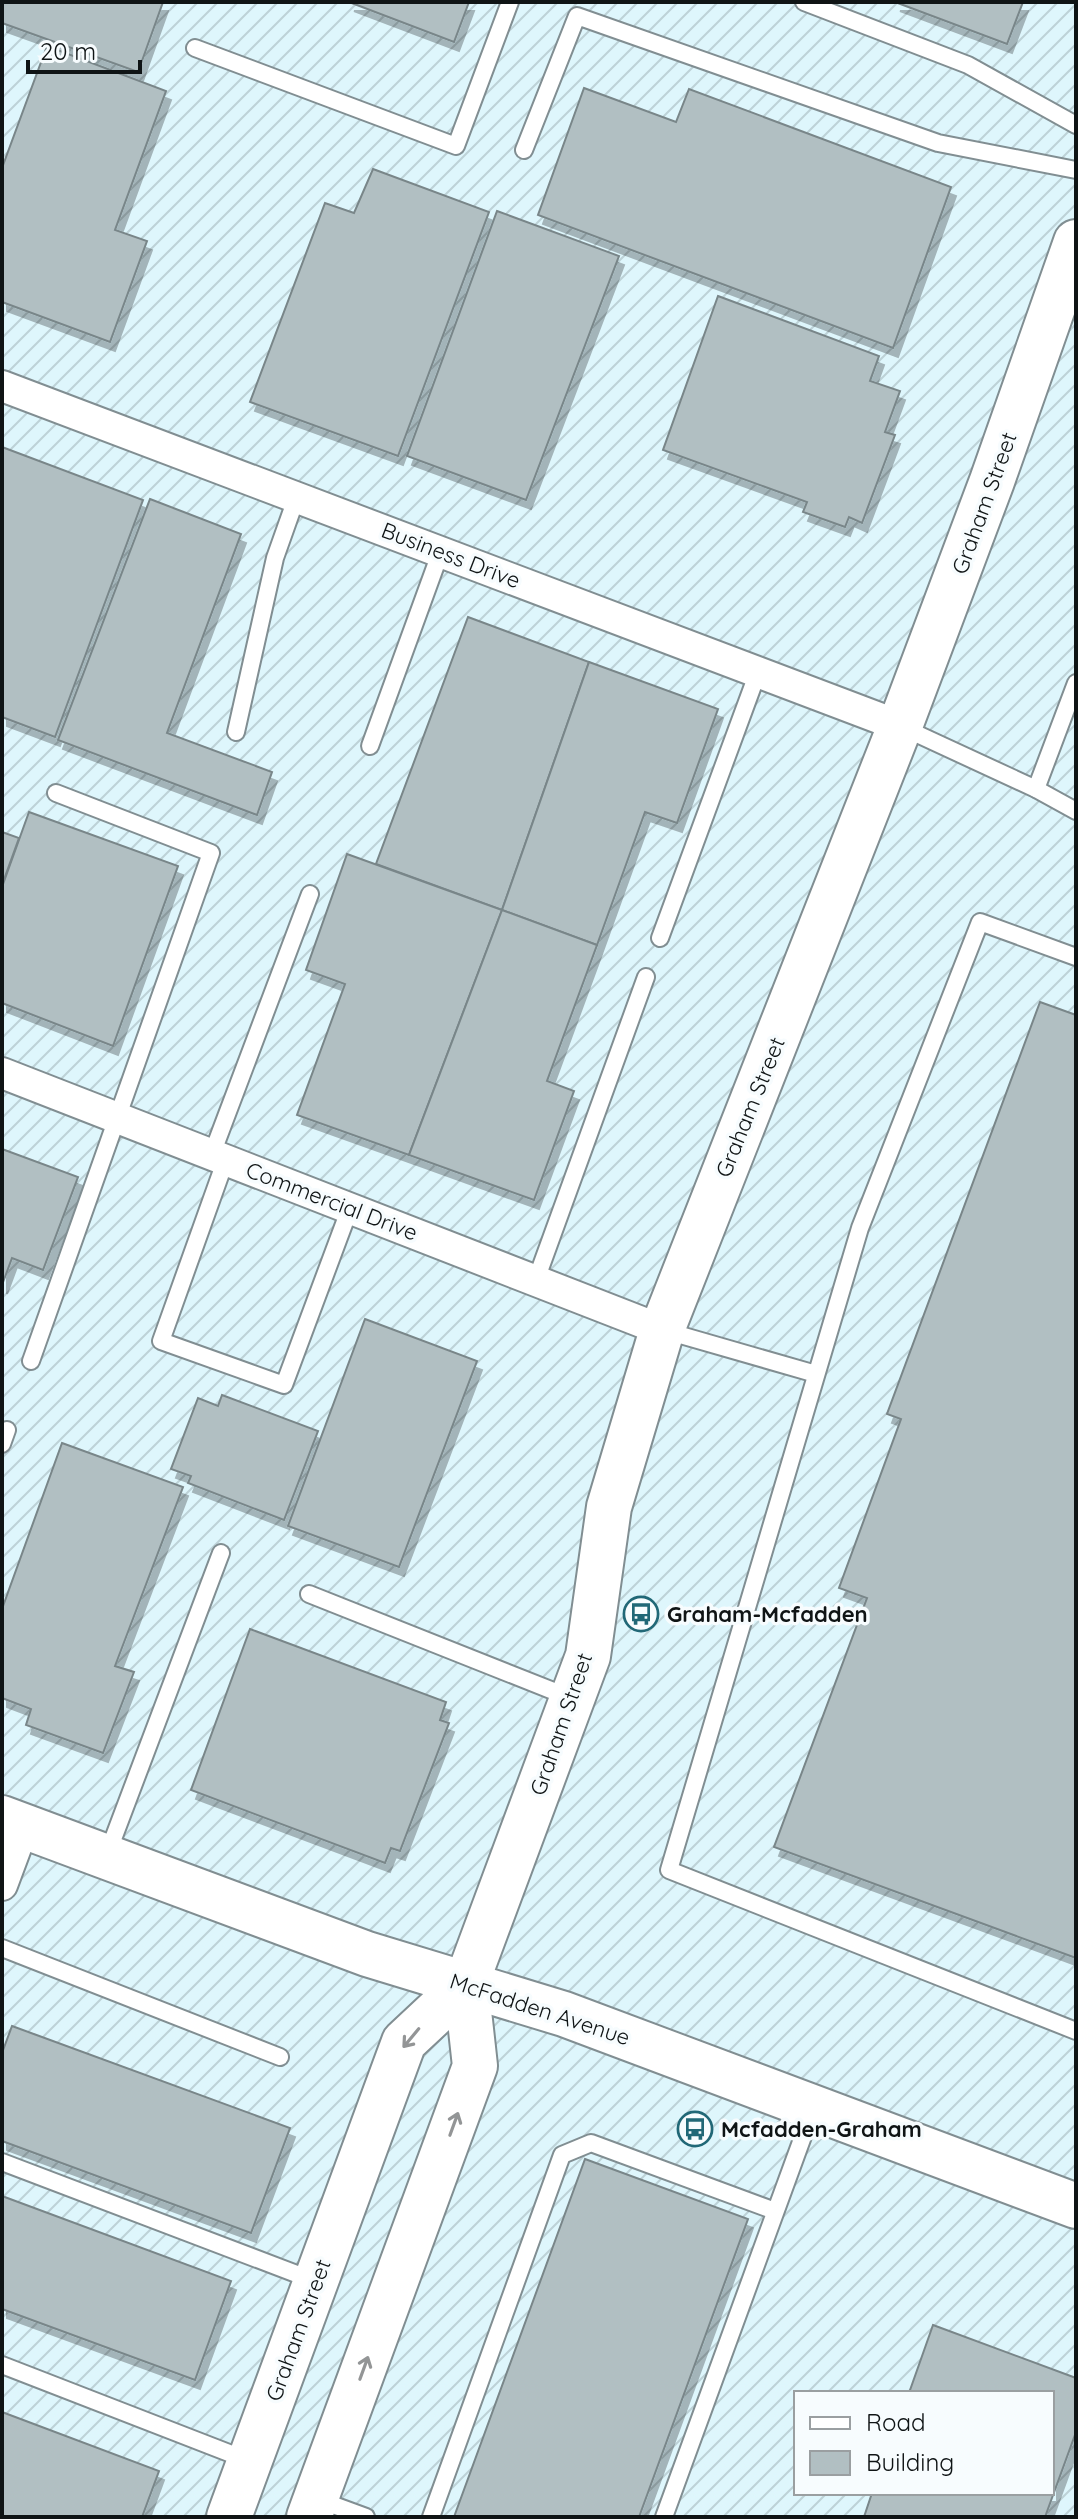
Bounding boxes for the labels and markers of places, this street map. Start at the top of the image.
bus stop icon: Graham-Mcfadden [622,1595,660,1633]
place label: Graham-Mcfadden [667,1600,868,1628]
bus stop icon: Mcfadden-Graham [676,2110,714,2148]
place label: Mcfadden-Graham [721,2115,922,2143]

